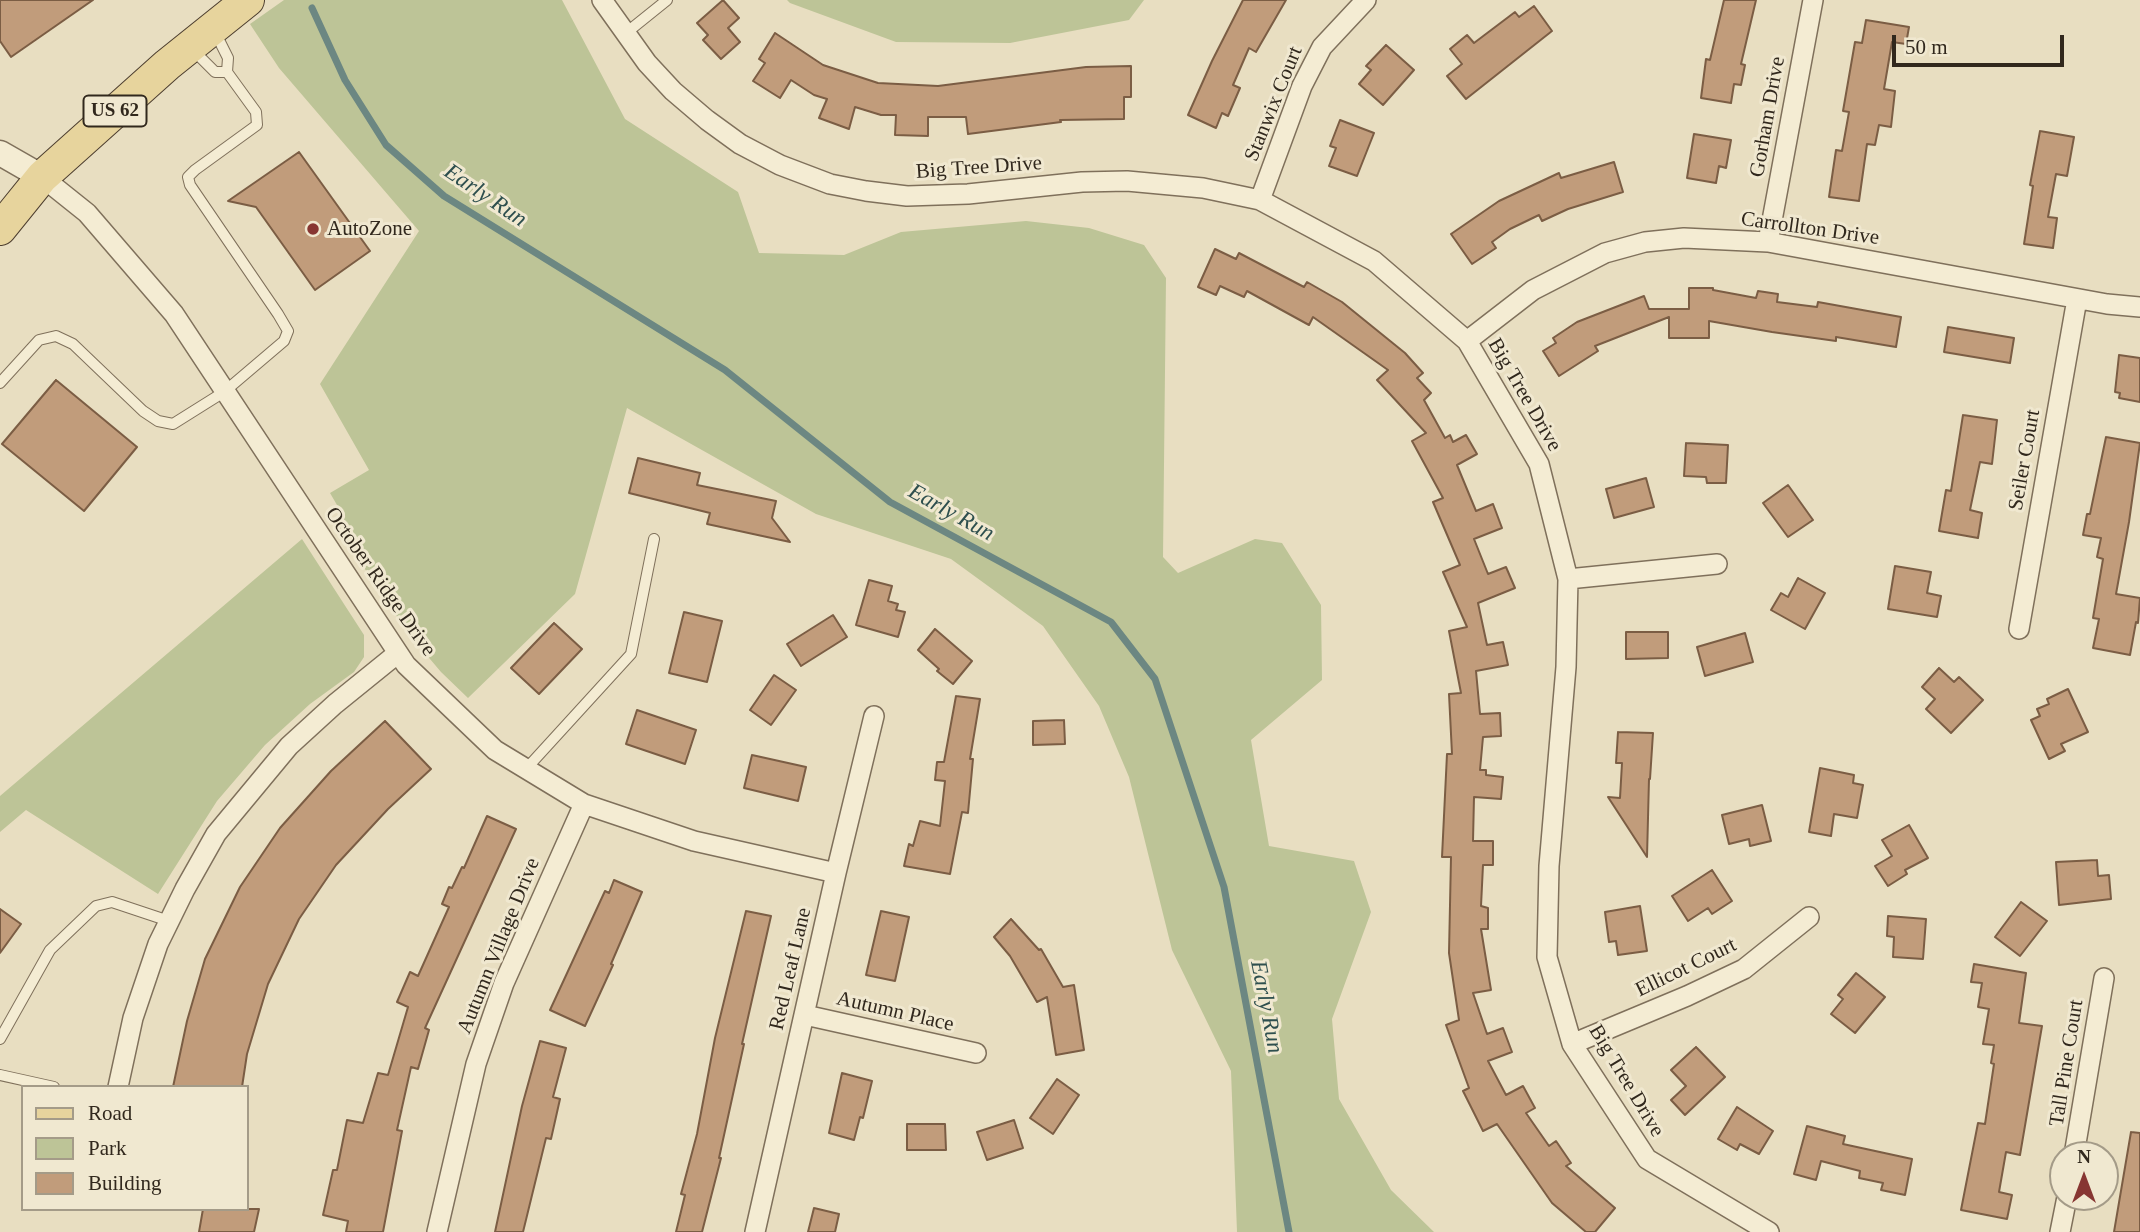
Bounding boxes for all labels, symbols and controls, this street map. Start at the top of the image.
scale bar [1895,21,2066,65]
text: 50 m [1905,35,1948,59]
street label: Stanwix Court [1239,43,1309,165]
street label: Gorham Drive [1745,55,1791,179]
road number: US 62 [83,96,146,127]
street label: Big Tree Drive [915,151,1043,185]
water label: Early Run [438,158,532,234]
street label: Carrollton Drive [1739,207,1881,251]
place label: AutoZone [327,216,412,242]
marker: AutoZone [305,221,321,237]
street label: Big Tree Drive [1481,334,1567,456]
street label: Seiler Court [2004,408,2046,512]
water label: Early Run [903,478,999,548]
street label: October Ridge Drive [319,503,441,661]
street label: Autumn Village Drive [452,854,546,1038]
street label: Red Leaf Lane [765,905,817,1033]
street label: Ellicot Court [1631,933,1741,1003]
water label: Early Run [1243,958,1289,1056]
street label: Autumn Place [834,986,956,1038]
street label: Tall Pine Court [2045,998,2089,1128]
street label: Big Tree Drive [1583,1020,1669,1142]
legend [21,1085,248,1211]
text: Road [88,1101,132,1125]
text: Park [88,1136,127,1160]
north arrow [2049,1141,2119,1211]
text: N [2077,1146,2091,1167]
text: Building [88,1171,162,1195]

